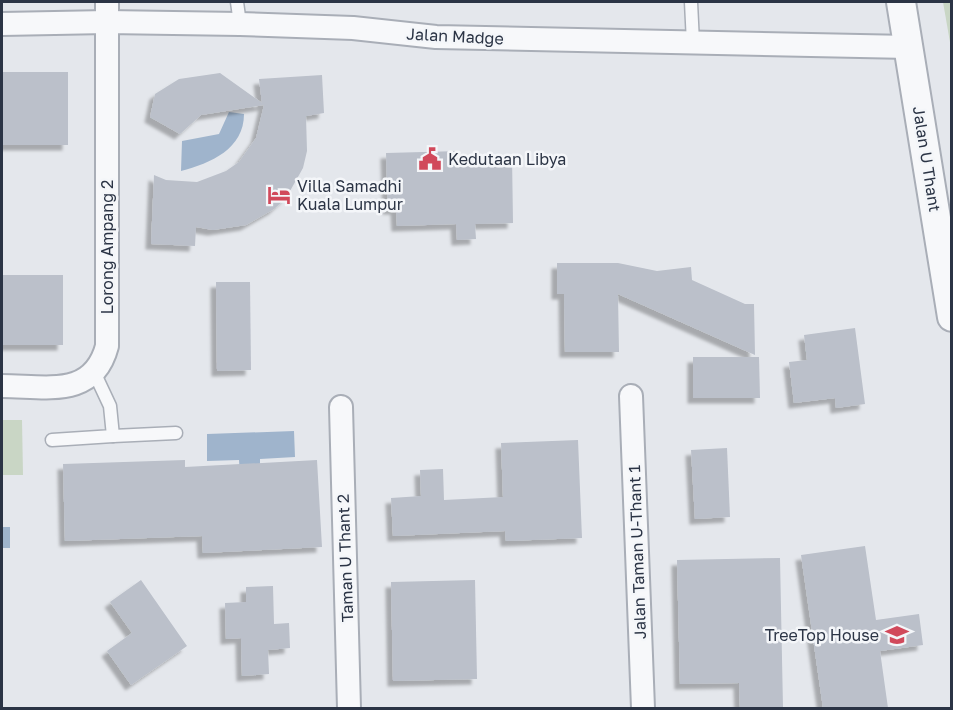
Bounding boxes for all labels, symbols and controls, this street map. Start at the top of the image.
street label: Jalan Madge [406,23,504,49]
street label: Jalan U Thant [909,105,945,213]
public building icon: Kedutaan Libya [417,146,443,172]
place label: Kedutaan Libya [448,149,566,169]
place label: Villa Samadhi Kuala Lumpur [297,176,403,214]
street label: Lorong Ampang 2 [97,180,117,314]
hotel icon: Villa Samadhi Kuala Lumpur [266,182,292,208]
street label: Jalan Taman U-Thant 1 [624,464,650,639]
street label: Taman U Thant 2 [333,493,357,623]
school or university icon: TreeTop House [884,622,910,648]
place label: TreeTop House [765,625,879,645]

